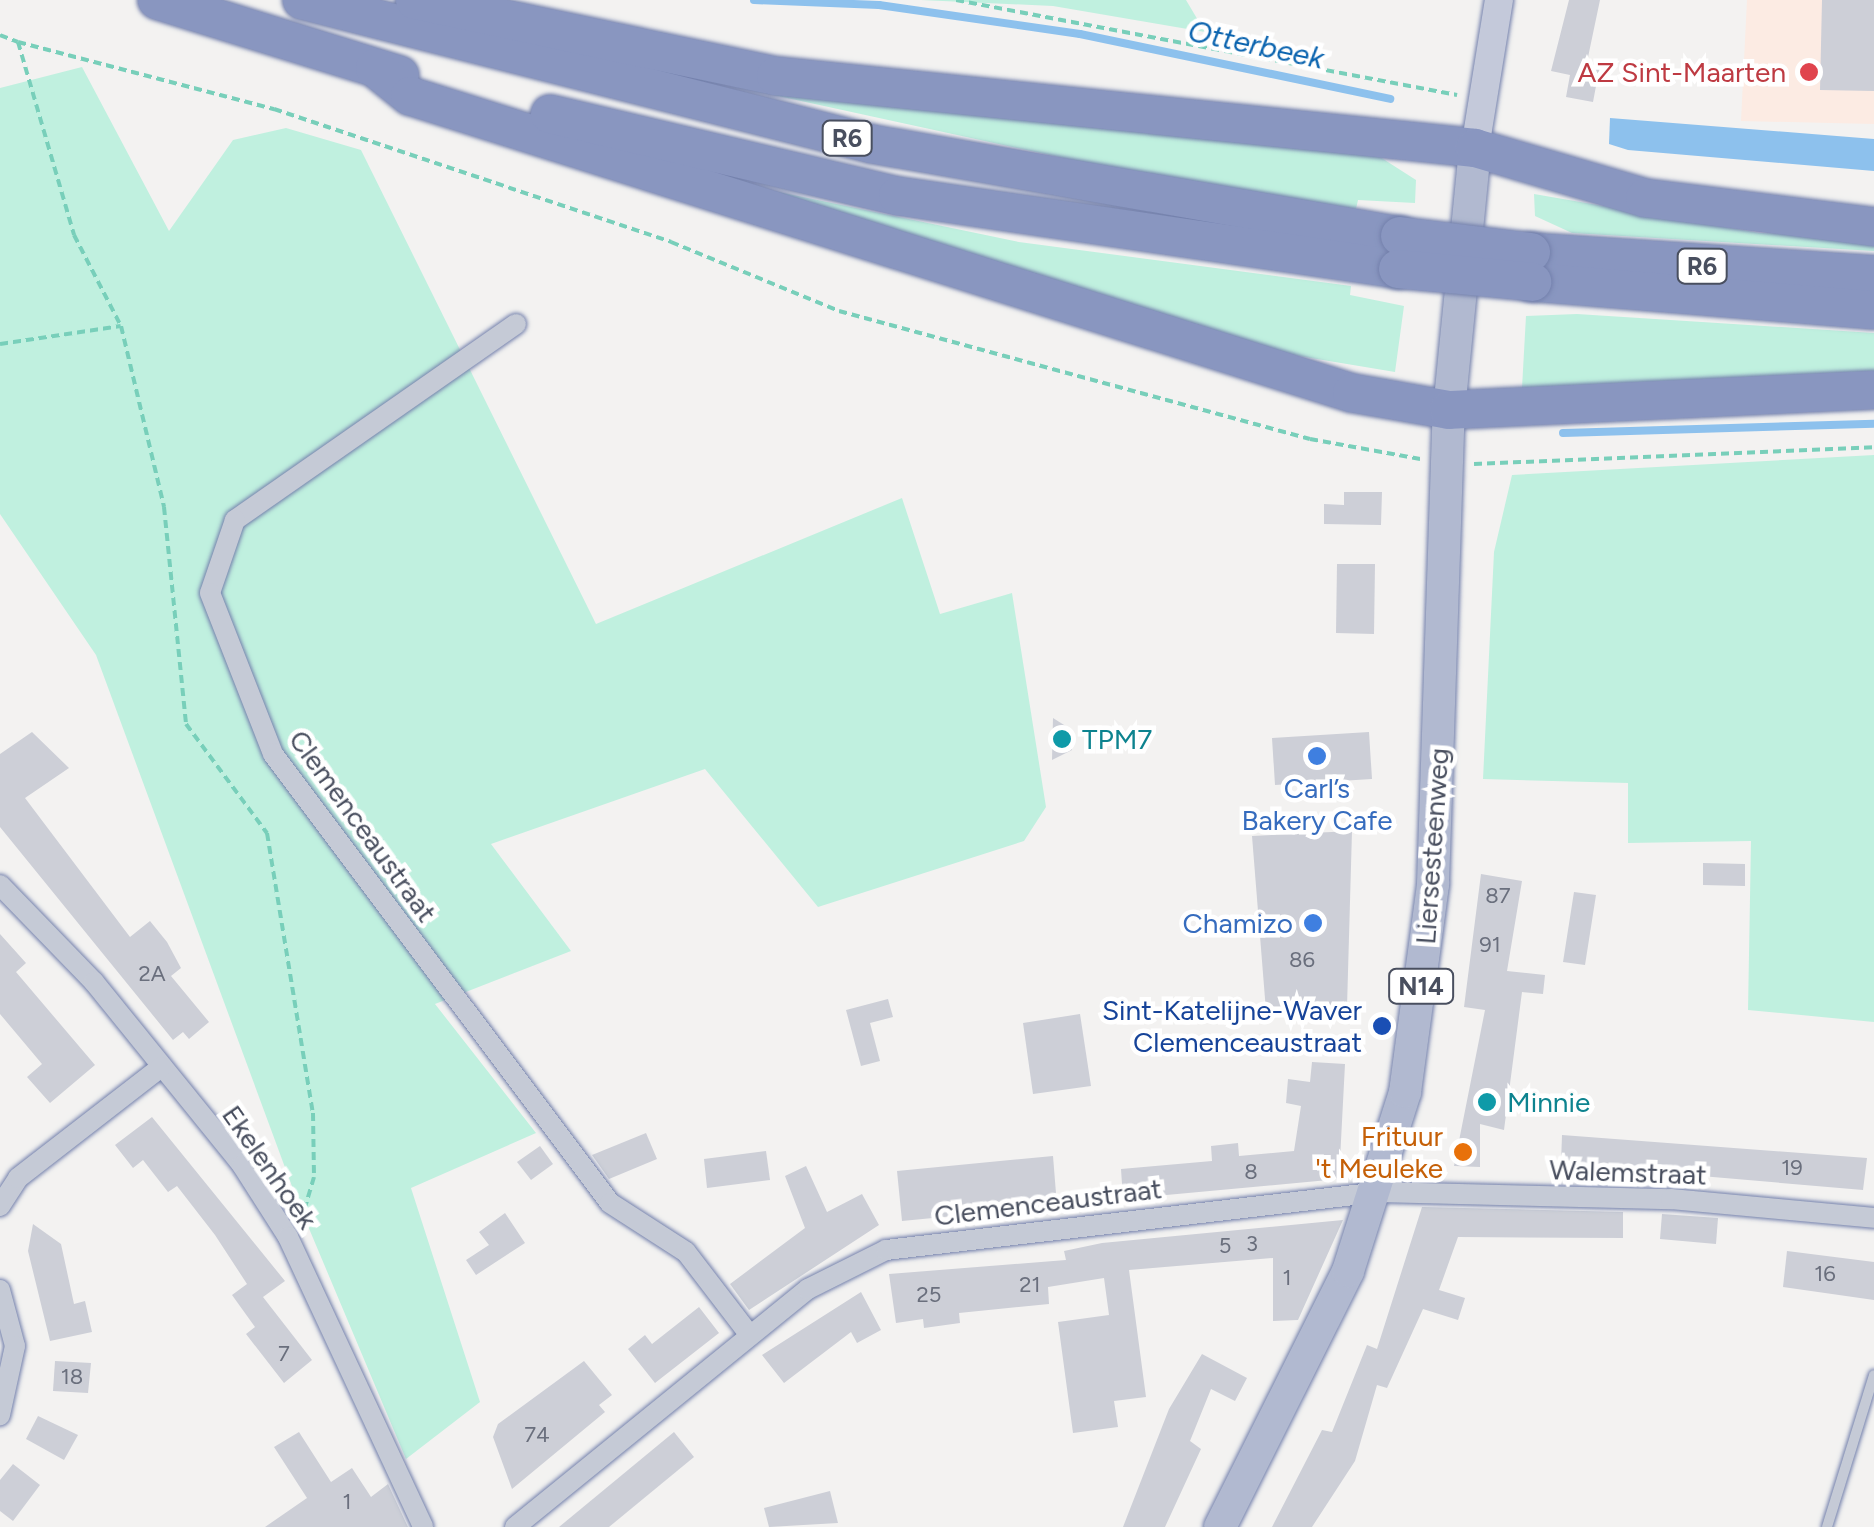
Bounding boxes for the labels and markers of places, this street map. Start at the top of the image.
place label: AZ Sint-Maarten [1577,55,1786,89]
marker: AZ Sint-Maarten [1796,59,1822,85]
place label: TPM7 [1082,722,1152,756]
marker: TPM7 [1051,728,1073,750]
marker: Carl’s Bakery Cafe [1306,745,1328,767]
place label: Carl’s Bakery Cafe [1241,771,1393,837]
place label: Chamizo [1183,906,1293,940]
marker: Chamizo [1302,912,1324,934]
place label: Sint-Katelijne-Waver Clemenceaustraat [1102,993,1362,1059]
marker: Sint-Katelijne-Waver Clemenceaustraat [1371,1015,1393,1037]
place label: Minnie [1507,1085,1590,1119]
marker: Minnie [1476,1091,1498,1113]
place label: Frituur 't Meuleke [1315,1119,1443,1185]
marker: Frituur 't Meuleke [1452,1141,1474,1163]

